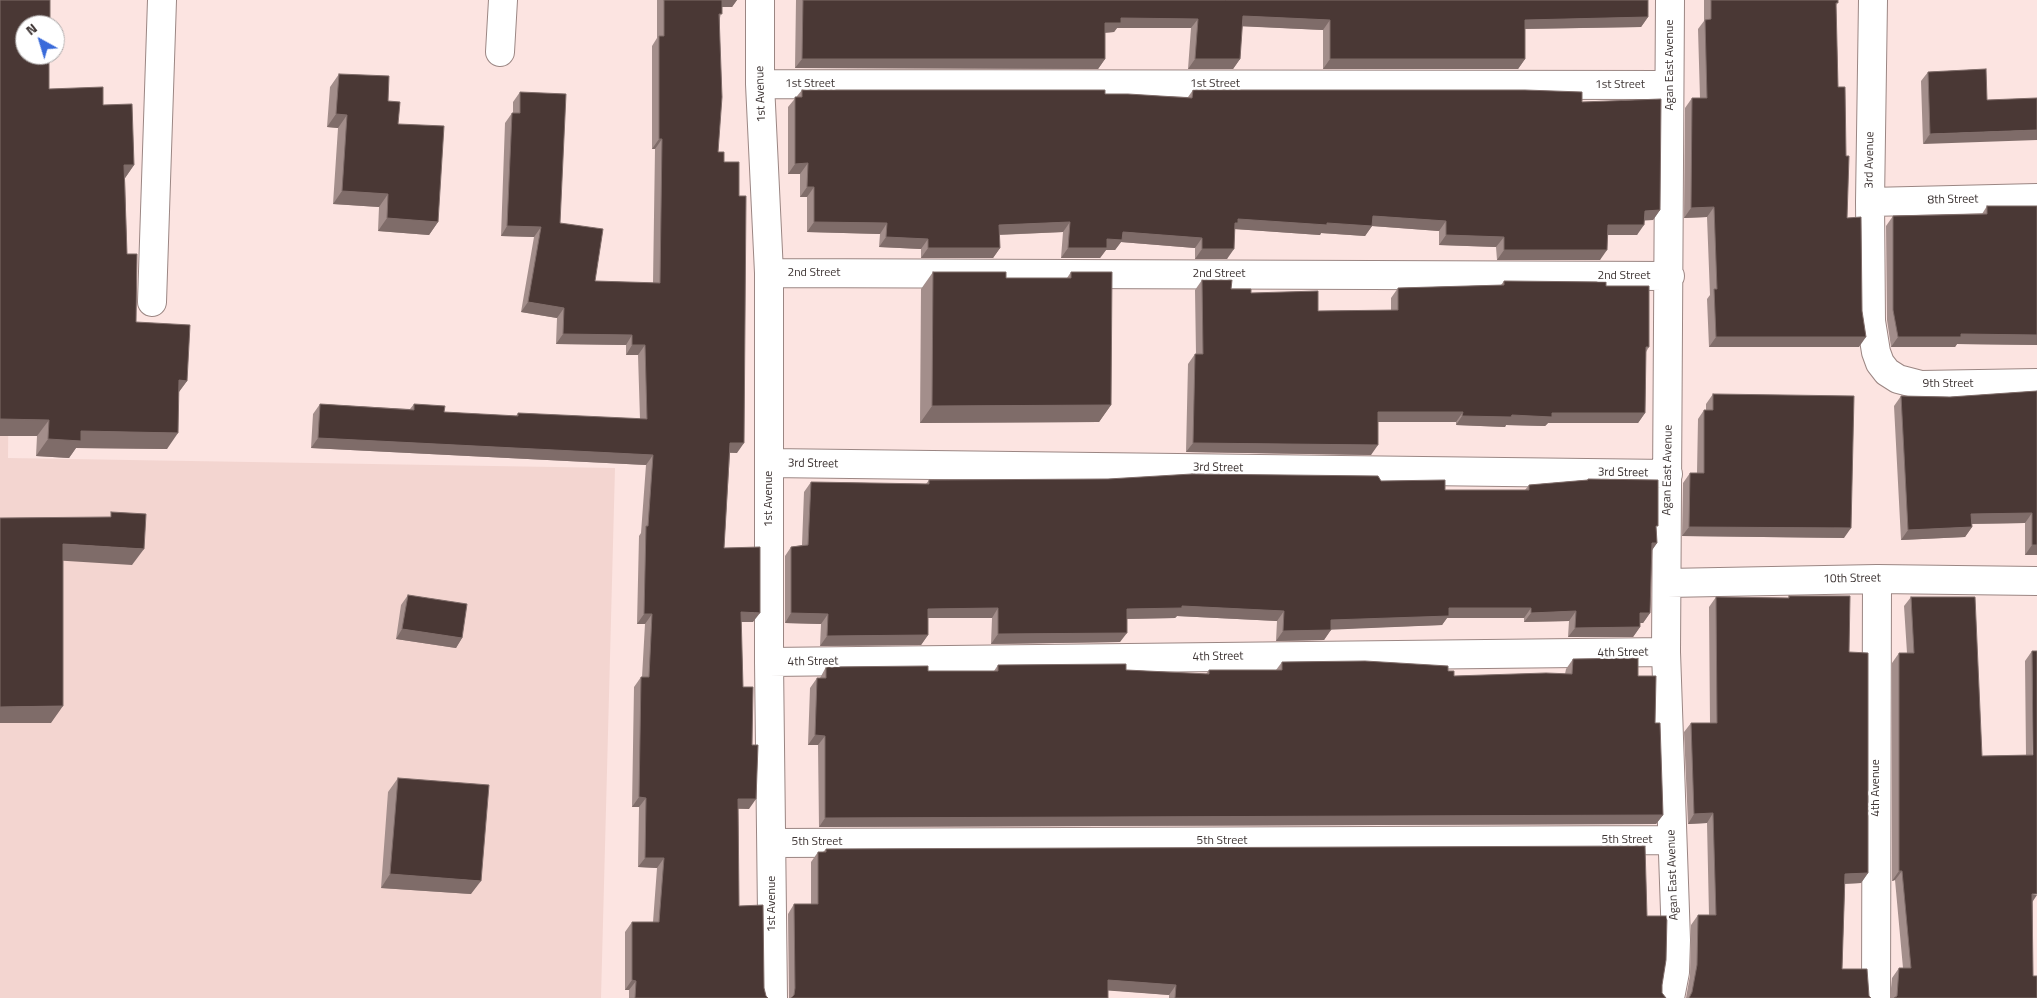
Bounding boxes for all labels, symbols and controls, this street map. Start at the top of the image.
north arrow [15,15,65,65]
text: N [20,18,41,40]
street label: Agan East Avenue [1663,20,1677,110]
street label: 1st Avenue [753,65,769,123]
street label: 1st Street [785,77,835,91]
street label: 1st Street [1190,77,1240,91]
street label: 1st Street [1595,78,1645,92]
street label: 3rd Avenue [1862,131,1878,189]
street label: 8th Street [1927,192,1979,208]
street label: 2nd Street [787,266,841,280]
street label: 2nd Street [1192,267,1246,281]
street label: 2nd Street [1597,269,1651,283]
street label: 9th Street [1923,377,1973,391]
street label: Agan East Avenue [1660,424,1676,516]
street label: 3rd Street [788,456,838,472]
street label: 3rd Street [1193,460,1243,476]
street label: 3rd Street [1598,465,1648,481]
street label: 1st Avenue [762,471,776,527]
street label: 10th Street [1823,571,1881,587]
street label: 4th Street [1597,645,1649,661]
street label: 4th Street [1192,649,1244,665]
street label: 4th Street [787,654,839,670]
street label: 4th Avenue [1869,759,1883,817]
street label: Agan East Avenue [1664,829,1682,921]
street label: 5th Street [1602,833,1652,847]
street label: 5th Street [1197,834,1247,848]
street label: 5th Street [792,835,842,849]
street label: 1st Avenue [765,876,779,932]

